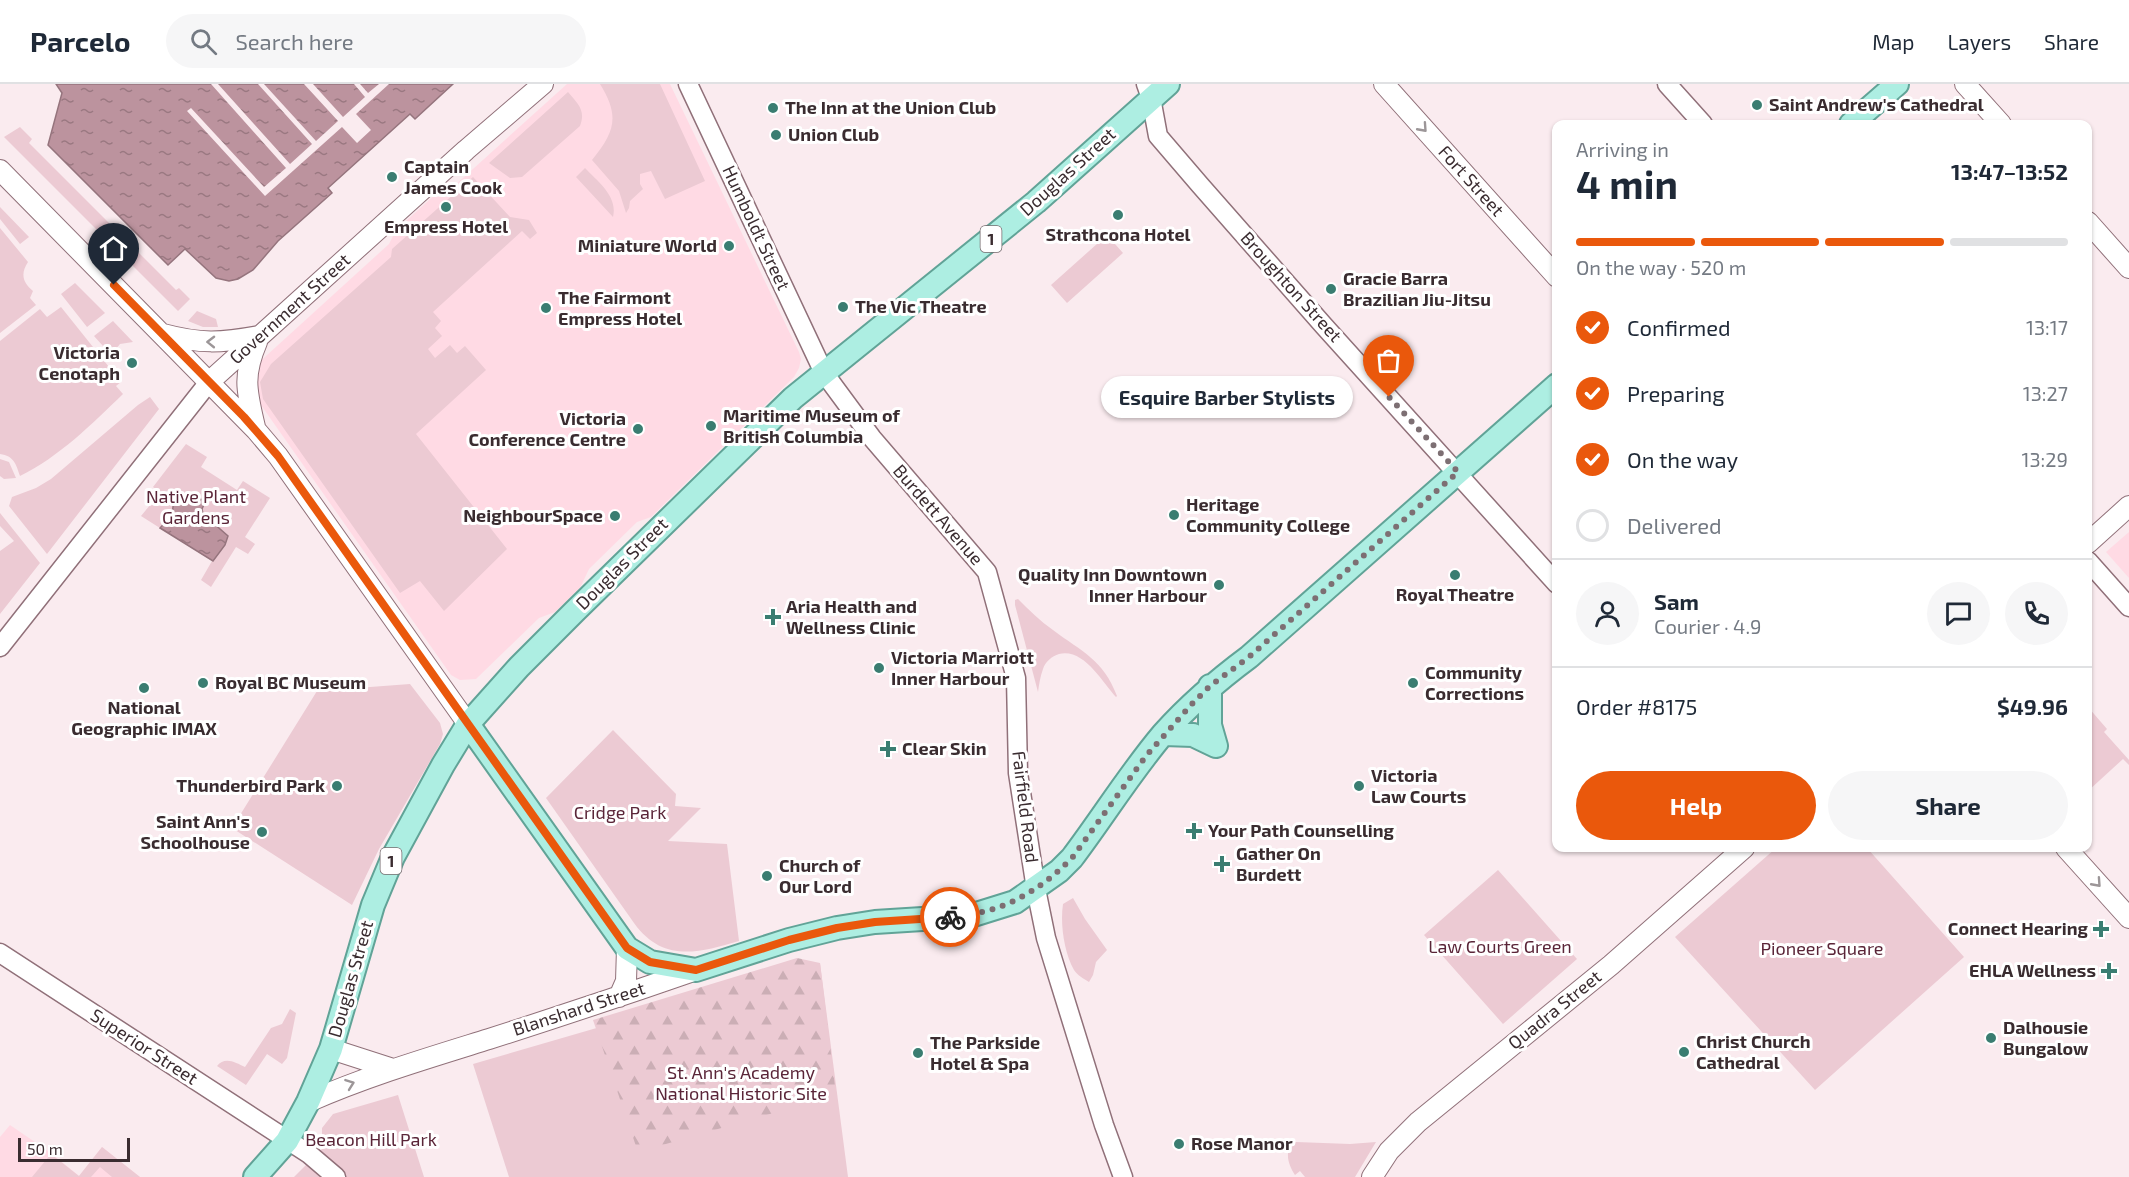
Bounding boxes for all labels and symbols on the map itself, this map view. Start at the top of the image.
place label: Saint Andrew's Cathedral [1769,93,1984,115]
place label: The Inn at the Union Club [785,96,996,118]
marker: Saint Andrew's Cathedral [1750,98,1764,112]
marker: The Inn at the Union Club [766,101,780,115]
one-way arrow [1416,121,1427,131]
place label: Union Club [788,123,879,145]
street label: Douglas Street [1015,123,1120,220]
marker: Union Club [769,128,783,142]
street label: Fort Street [1434,140,1509,220]
place label: Captain James Cook [404,155,502,198]
street label: Humboldt Street [718,162,795,294]
marker: Captain James Cook [385,170,399,184]
marker: Empress Hotel [439,200,453,214]
marker: Strathcona Hotel [1111,208,1125,222]
place label: Empress Hotel [384,215,508,237]
pin [88,223,139,285]
place label: Strathcona Hotel [1045,223,1191,245]
road number: 1 [980,226,1002,252]
street label: Broughton Street [1236,227,1347,346]
place label: Miniature World [578,234,717,256]
marker: Miniature World [722,239,736,253]
street label: Government Street [224,248,354,368]
place label: Gracie Barra Brazilian Jiu-Jitsu [1343,267,1491,310]
marker: Gracie Barra Brazilian Jiu-Jitsu [1324,282,1338,296]
place label: The Fairmont Empress Hotel [558,286,682,329]
place label: The Vic Theatre [855,295,987,317]
marker: The Vic Theatre [836,300,850,314]
marker: The Fairmont Empress Hotel [539,301,553,315]
pin [1363,335,1414,397]
one-way arrow [206,336,215,348]
place label: Victoria Cenotaph [39,341,120,384]
marker: Victoria Cenotaph [125,356,139,370]
callout: Esquire Barber Stylists [1101,376,1353,418]
place label: Maritime Museum of British Columbia [723,404,900,447]
place label: Victoria Conference Centre [468,407,626,450]
marker: Maritime Museum of British Columbia [704,419,718,433]
marker: Victoria Conference Centre [631,422,645,436]
street label: Burdett Avenue [889,460,988,569]
park label: Native Plant Gardens [146,485,246,528]
place label: Heritage Community College [1186,493,1350,536]
place label: NeighbourSpace [463,504,603,526]
marker: Heritage Community College [1167,508,1181,522]
marker: NeighbourSpace [608,509,622,523]
street label: Douglas Street [571,513,672,614]
place label: Quality Inn Downtown Inner Harbour [1018,563,1207,606]
marker: Royal Theatre [1448,568,1462,582]
marker: Quality Inn Downtown Inner Harbour [1212,578,1226,592]
place label: Royal Theatre [1396,583,1514,605]
place label: Aria Health and Wellness Clinic [786,595,917,638]
marker: Aria Health and Wellness Clinic [764,608,782,626]
place label: Victoria Marriott Inner Harbour [891,646,1034,689]
marker: Victoria Marriott Inner Harbour [872,661,886,675]
place label: Community Corrections [1425,661,1524,704]
place label: Royal BC Museum [215,671,366,693]
marker: Royal BC Museum [196,676,210,690]
marker: Community Corrections [1406,676,1420,690]
marker: National Geographic IMAX [137,681,151,695]
place label: National Geographic IMAX [71,696,217,739]
place label: Clear Skin [902,737,987,759]
marker: Clear Skin [879,740,897,758]
street label: Fairfield Road [1008,750,1044,864]
place label: Victoria Law Courts [1371,764,1466,807]
place label: Thunderbird Park [176,774,325,796]
marker: Thunderbird Park [330,779,344,793]
marker: Victoria Law Courts [1352,779,1366,793]
park label: Cridge Park [574,801,666,823]
place label: Saint Ann's Schoolhouse [141,810,250,853]
place label: Your Path Counselling [1208,819,1395,841]
marker: Your Path Counselling [1185,822,1203,840]
marker: Saint Ann's Schoolhouse [255,825,269,839]
place label: Gather On Burdett [1236,842,1321,885]
road number: 1 [380,848,402,874]
place label: Church of Our Lord [779,854,861,897]
marker: Gather On Burdett [1213,855,1231,873]
marker: Church of Our Lord [760,869,774,883]
one-way arrow [2090,876,2101,887]
courier [920,887,980,947]
street label: Douglas Street [323,917,377,1040]
place label: Connect Hearing [1948,917,2089,939]
marker: Connect Hearing [2092,920,2110,938]
park label: Law Courts Green [1428,935,1572,957]
park label: Pioneer Square [1760,937,1884,959]
place label: EHLA Wellness [1969,959,2096,981]
marker: EHLA Wellness [2100,962,2118,980]
street label: Quadra Street [1503,965,1606,1054]
street label: Blanshard Street [510,976,648,1040]
street label: Superior Street [87,1003,202,1089]
place label: Dalhousie Bungalow [2003,1016,2089,1059]
place label: Christ Church Cathedral [1696,1030,1810,1073]
place label: The Parkside Hotel & Spa [930,1031,1040,1074]
marker: Dalhousie Bungalow [1984,1031,1998,1045]
marker: Christ Church Cathedral [1677,1045,1691,1059]
marker: The Parkside Hotel & Spa [911,1046,925,1060]
park label: St. Ann's Academy National Historic Site [655,1061,827,1104]
one-way arrow [344,1079,355,1091]
park label: Beacon Hill Park [305,1128,437,1150]
place label: Rose Manor [1191,1132,1293,1154]
scale bar [18,1135,130,1162]
marker: Rose Manor [1172,1137,1186,1151]

